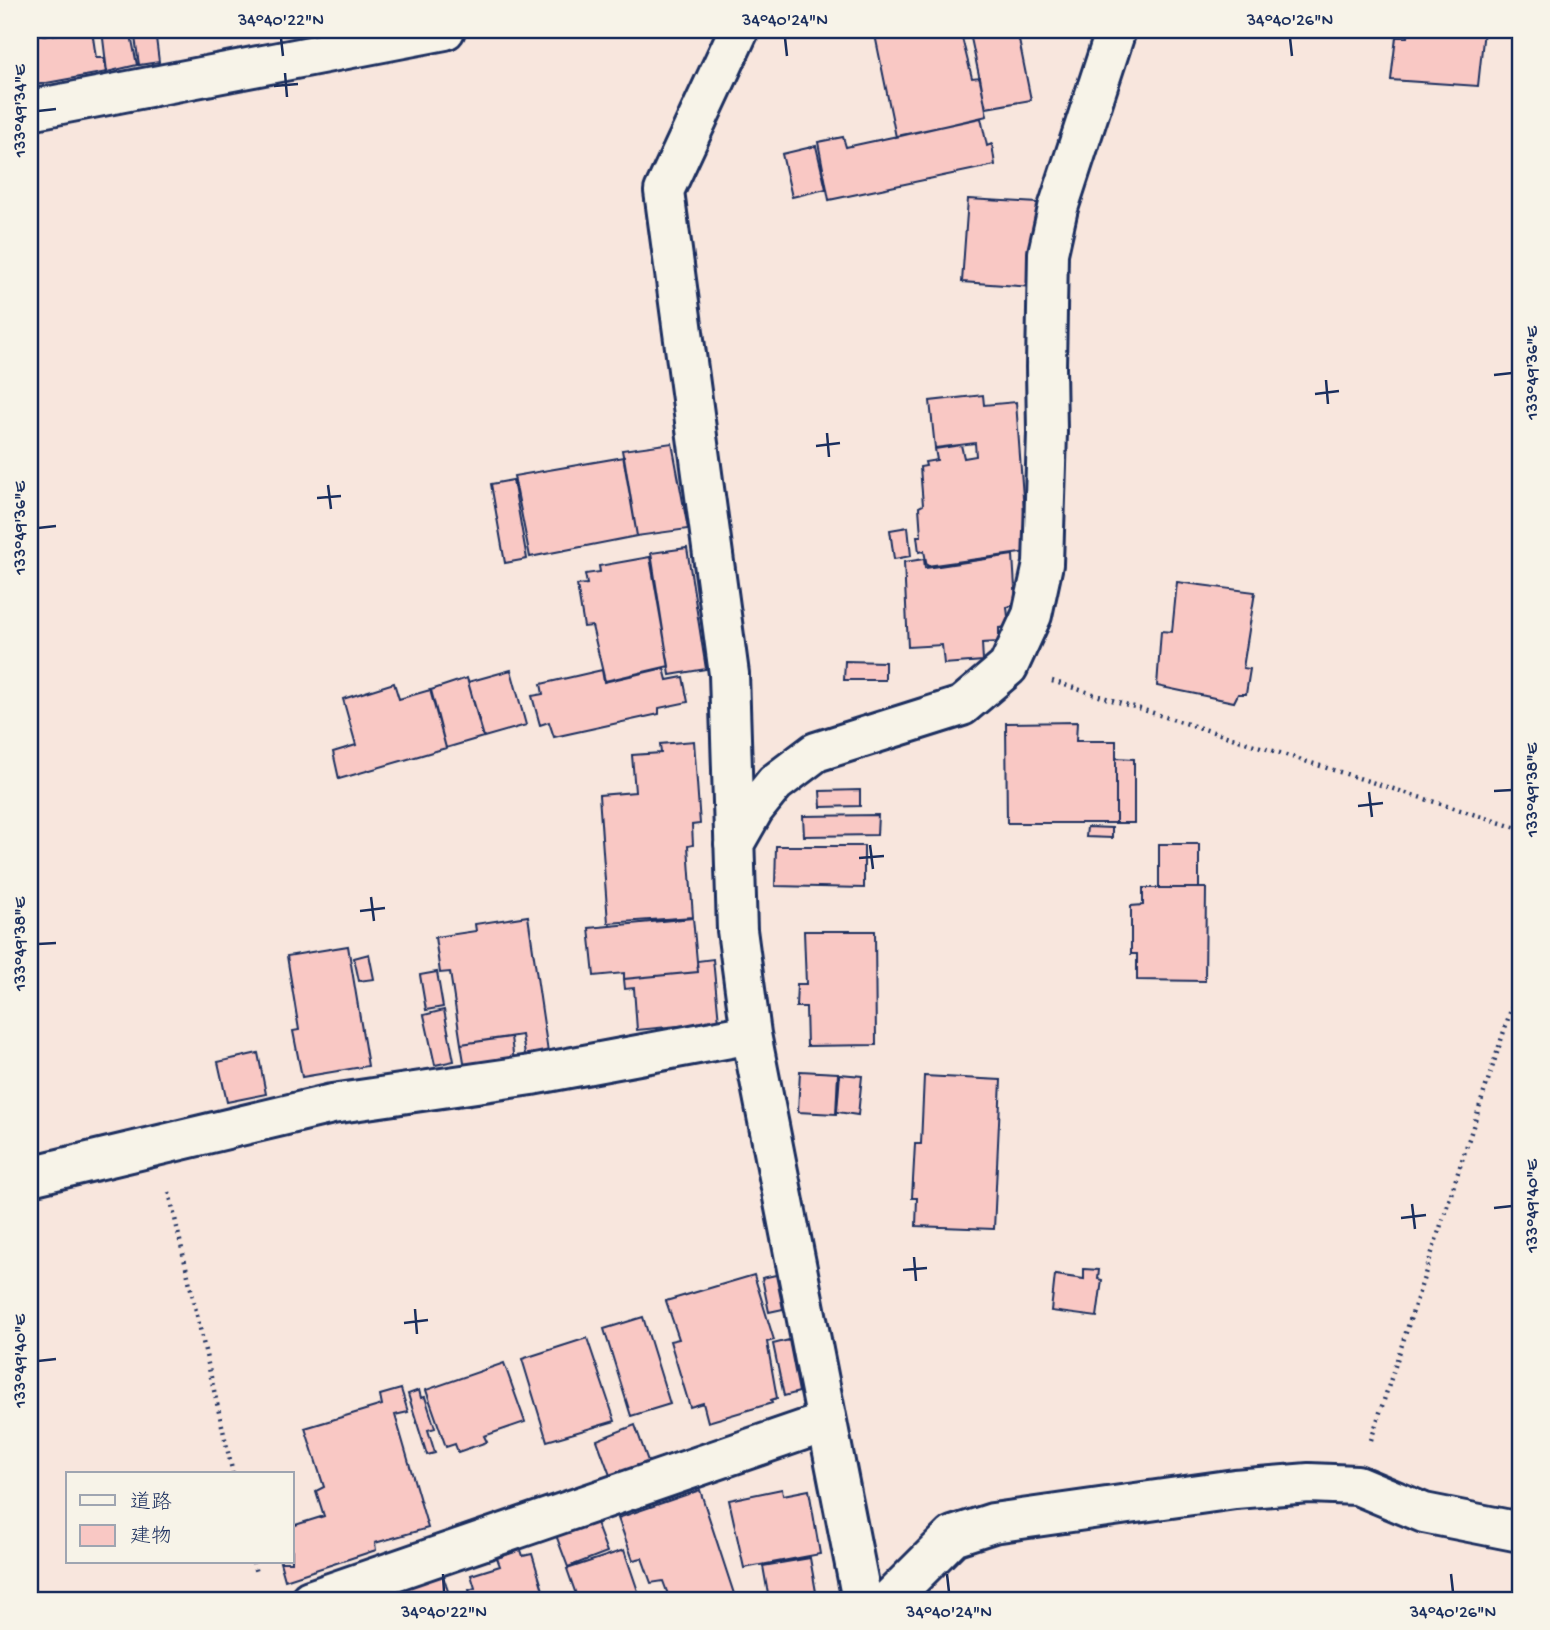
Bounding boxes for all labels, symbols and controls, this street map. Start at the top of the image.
text: 34°40'22"N [237,11,324,32]
text: 34°40'24"N [741,11,828,32]
text: 34°40'26"N [1246,11,1333,32]
text: 133°49'34"E [11,64,32,158]
text: 133°49'36"E [1523,326,1544,421]
text: 133°49'36"E [11,481,32,576]
text: 133°49'38"E [1523,742,1544,838]
text: 133°49'38"E [11,896,32,992]
text: 133°49'40"E [1523,1158,1544,1254]
text: 133°49'40"E [11,1313,32,1409]
legend [66,1472,294,1564]
text: 道路 [130,1491,172,1517]
text: 建物 [130,1525,172,1551]
text: 34°40'22"N [400,1603,487,1624]
text: 34°40'24"N [905,1603,992,1624]
text: 34°40'26"N [1409,1603,1496,1624]

